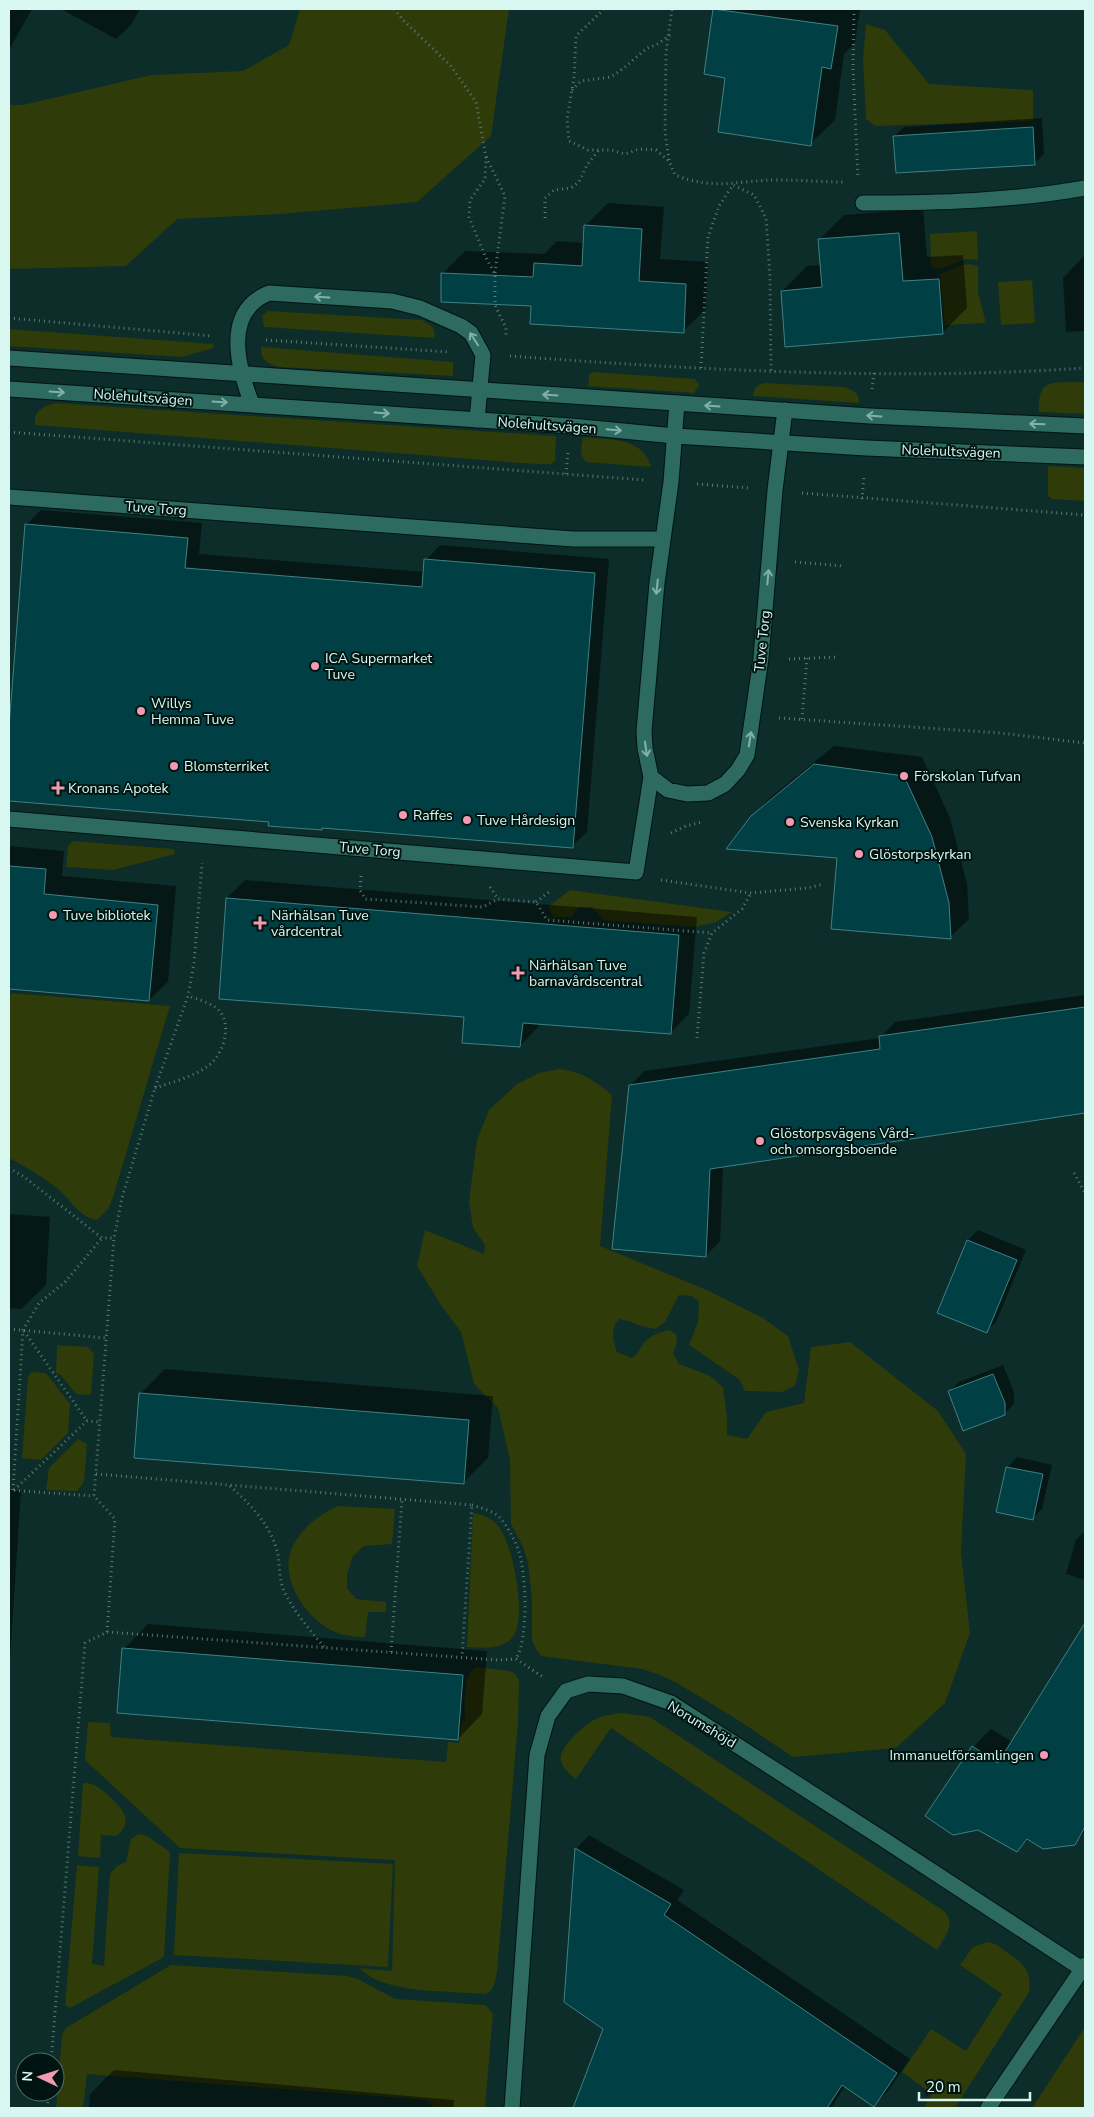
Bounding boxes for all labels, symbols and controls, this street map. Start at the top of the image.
one-way arrow [314,293,330,302]
one-way arrow [468,332,479,346]
street label: Nolehultsvägen [93,385,193,410]
one-way arrow [49,387,65,396]
one-way arrow [542,390,558,399]
one-way arrow [211,398,227,407]
one-way arrow [704,401,720,410]
one-way arrow [373,409,389,418]
one-way arrow [866,412,882,421]
street label: Nolehultsvägen [497,413,597,438]
one-way arrow [1029,419,1045,428]
one-way arrow [605,425,621,435]
street label: Nolehultsvägen [901,440,1001,463]
street label: Tuve Torg [125,497,187,520]
one-way arrow [763,570,772,586]
one-way arrow [652,579,662,595]
street label: Tuve Torg [750,609,775,673]
place label: ICA Supermarket Tuve [325,649,432,684]
marker: ICA Supermarket Tuve [309,660,321,672]
place label: Willys Hemma Tuve [151,694,234,729]
marker: Willys Hemma Tuve [135,705,147,717]
one-way arrow [745,731,755,747]
one-way arrow [641,741,651,757]
place label: Blomsterriket [184,757,269,776]
marker: Blomsterriket [168,760,180,772]
place label: Förskolan Tufvan [914,767,1021,786]
marker: Förskolan Tufvan [898,770,910,782]
place label: Kronans Apotek [68,779,169,798]
marker: Kronans Apotek [52,782,64,794]
place label: Raffes [413,806,453,825]
marker: Raffes [397,809,409,821]
place label: Tuve Hårdesign [477,811,575,830]
place label: Svenska Kyrkan [800,813,899,832]
marker: Tuve Hårdesign [461,814,473,826]
marker: Svenska Kyrkan [784,816,796,828]
street label: Tuve Torg [338,837,402,862]
place label: Glöstorpskyrkan [869,845,972,864]
marker: Glöstorpskyrkan [853,848,865,860]
place label: Tuve bibliotek [63,906,151,925]
place label: Närhälsan Tuve vårdcentral [271,906,369,941]
marker: Tuve bibliotek [47,909,59,921]
marker: Närhälsan Tuve vårdcentral [253,916,267,930]
place label: Närhälsan Tuve barnavårdscentral [529,956,643,991]
marker: Närhälsan Tuve barnavårdscentral [511,966,525,980]
place label: Glöstorpsvägens Vård- och omsorgsboende [770,1124,915,1159]
marker: Glöstorpsvägens Vård- och omsorgsboende [754,1135,766,1147]
street label: Norumshöjd [664,1696,740,1752]
place label: Immanuelförsamlingen [889,1746,1034,1765]
marker: Immanuelförsamlingen [1038,1749,1050,1761]
north arrow [15,2052,65,2102]
text: N [18,2070,37,2082]
scale bar [919,2070,1030,2102]
text: 20 m [926,2077,961,2097]

